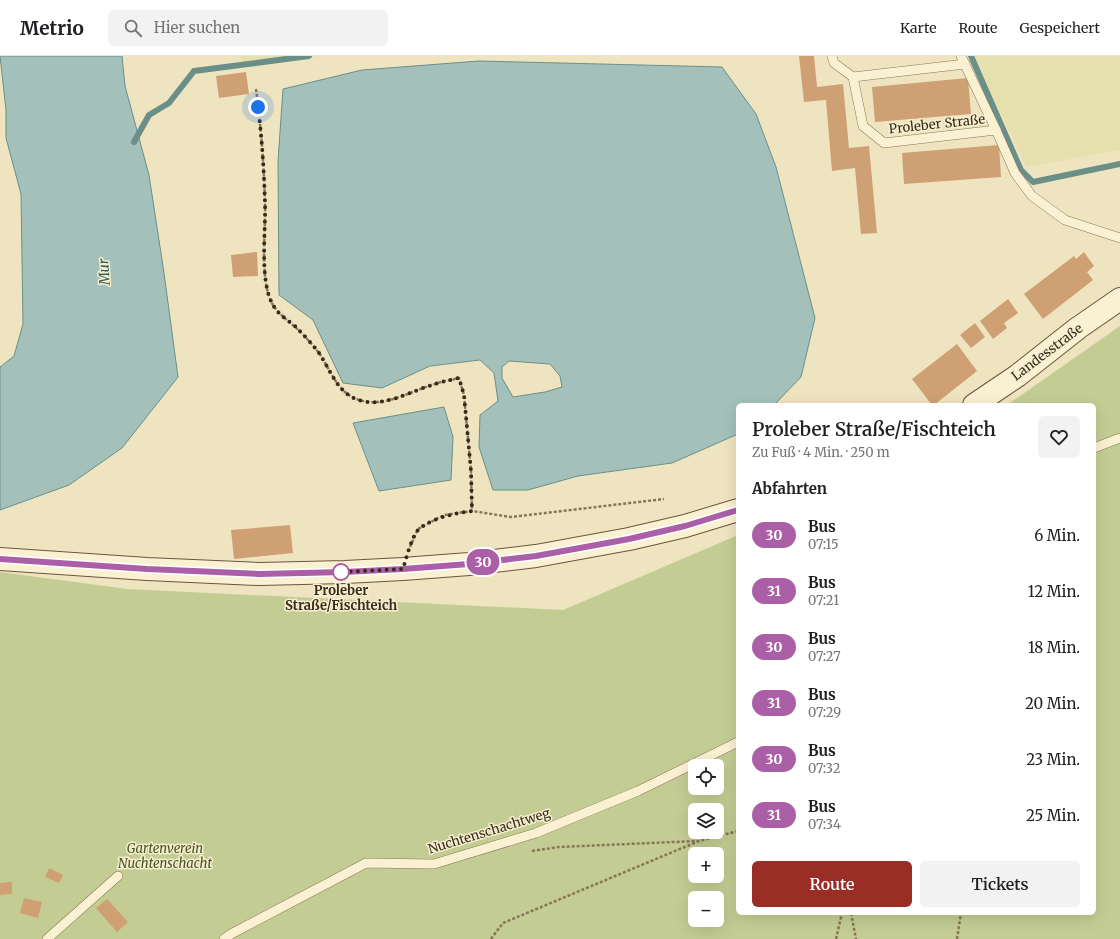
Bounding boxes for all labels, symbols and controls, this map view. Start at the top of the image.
search box [108,10,388,46]
text: Metrio [20,16,84,40]
icon: search [122,17,144,39]
text: Hier suchen [154,18,240,37]
text: Karte [900,19,936,37]
text: Route [958,19,997,37]
text: Gespeichert [1019,19,1100,37]
your location [248,97,268,117]
street label: Proleber Straße [888,110,986,138]
water label: Mur [94,258,114,287]
street label: Landesstraße [1008,320,1086,384]
button: heart [1038,416,1080,458]
text: Proleber Straße/Fischteich [752,417,996,441]
text: Zu Fuß · 4 Min. · 250 m [752,444,890,461]
text: Abfahrten [752,479,827,498]
text: Bus [808,517,836,536]
text: 30 [765,526,783,544]
text: 6 Min. [1034,526,1080,545]
text: 07:15 [808,536,839,553]
line badge: 30 [465,549,501,575]
text: 30 [474,553,492,571]
marker: Proleber Straße/Fischteich [332,563,350,581]
text: Bus [808,573,836,592]
place label: Proleber Straße/Fischteich [285,582,397,614]
text: 31 [767,582,781,600]
text: 12 Min. [1028,582,1080,601]
text: 07:21 [808,592,839,609]
text: Bus [808,629,836,648]
text: 30 [765,638,783,656]
text: 18 Min. [1028,638,1080,657]
text: 07:27 [808,648,841,665]
text: Bus [808,685,836,704]
text: 31 [767,694,781,712]
text: 20 Min. [1025,694,1080,713]
text: 07:29 [808,704,841,721]
text: Bus [808,741,836,760]
text: 30 [765,750,783,768]
text: 23 Min. [1026,750,1080,769]
map controls [688,759,724,927]
button: locate [688,759,724,795]
text: 07:32 [808,760,840,777]
text: Bus [808,797,836,816]
button: layers [688,803,724,839]
street label: Nuchtenschachtweg [426,804,552,858]
text: 31 [767,806,781,824]
text: 25 Min. [1026,806,1080,825]
text: 07:34 [808,816,841,833]
park label: Gartenverein Nuchtenschacht [118,840,212,872]
button: + [688,847,724,883]
button: Route [752,861,912,907]
button: Tickets [920,861,1080,907]
button: − [688,891,724,927]

